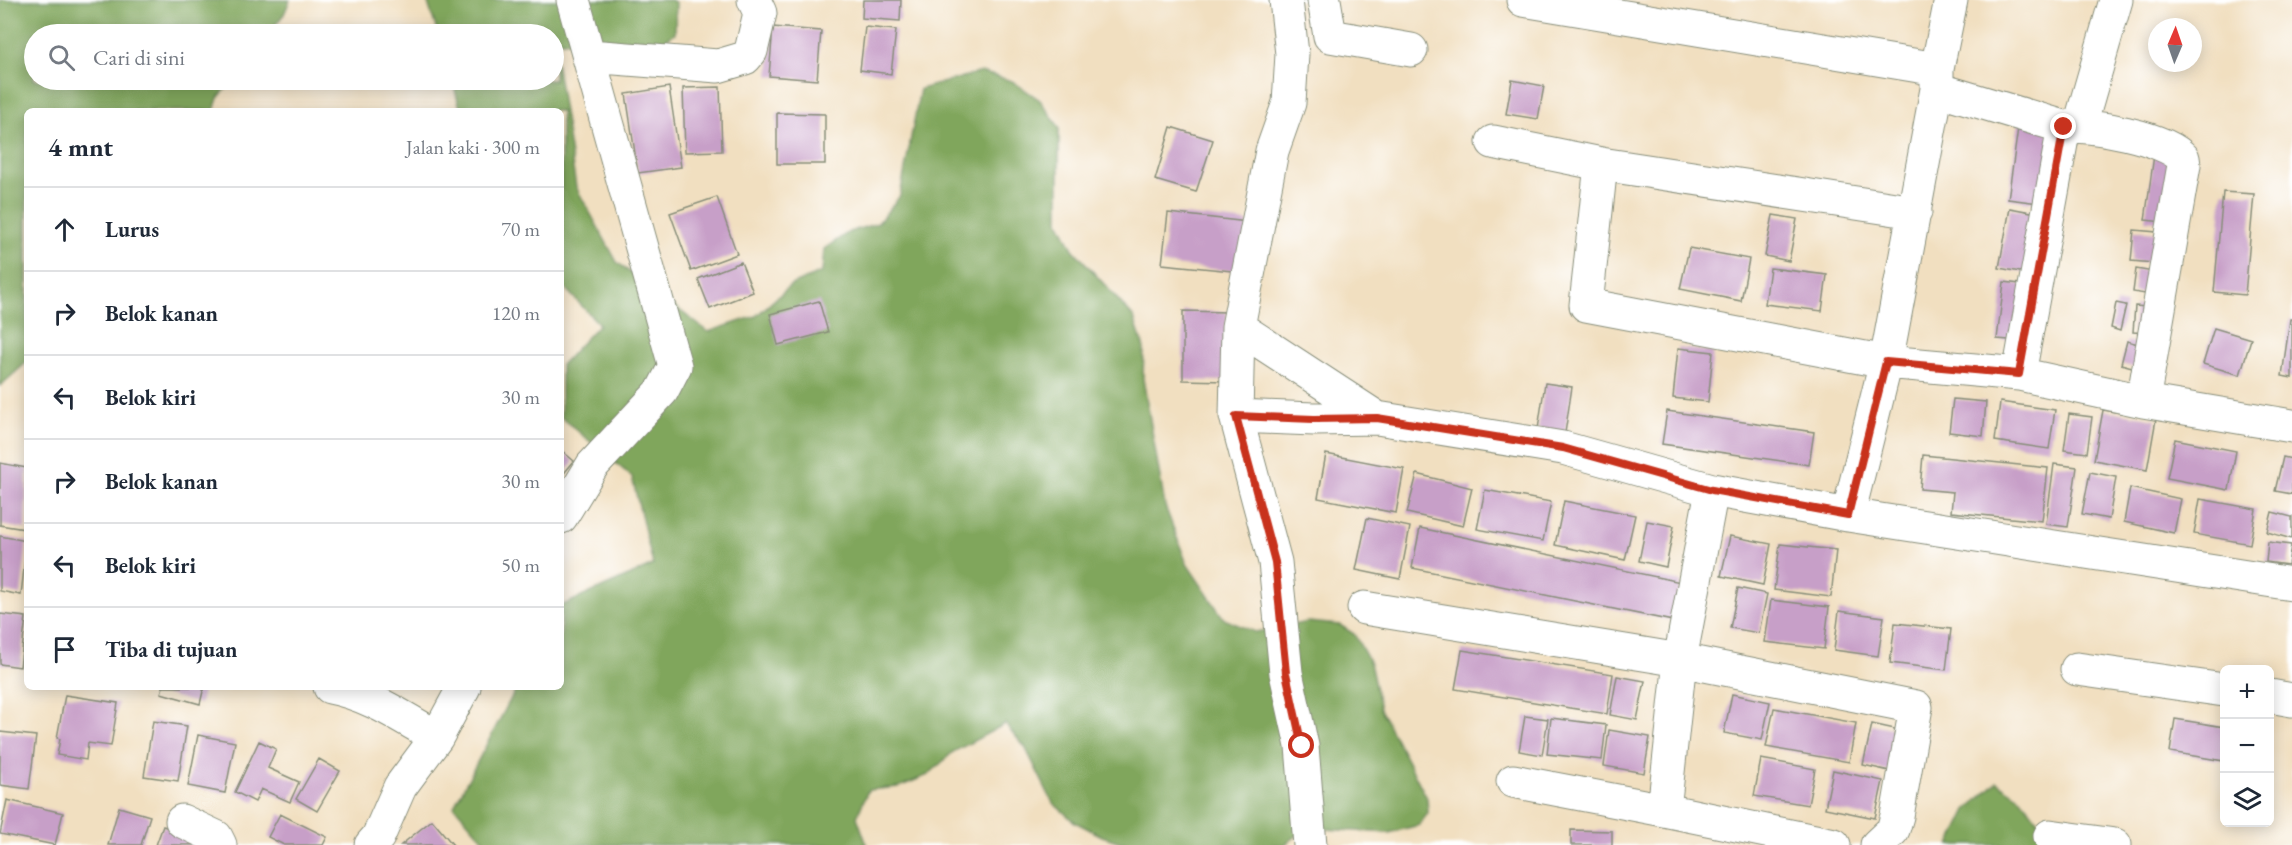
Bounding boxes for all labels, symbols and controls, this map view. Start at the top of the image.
north arrow [2148,18,2202,72]
search box [24,24,564,90]
icon: search [45,41,78,74]
text: Cari di sini [93,43,185,72]
route end [2050,113,2076,139]
text: 4 mnt [48,130,113,164]
text: Jalan kaki · 300 m [406,134,540,160]
icon: ahead [48,213,81,246]
text: Lurus [105,215,159,244]
text: 70 m [501,216,540,242]
icon: right [48,297,81,330]
text: Belok kanan [105,299,218,328]
text: 120 m [492,300,540,326]
icon: left [48,381,81,414]
text: Belok kiri [105,383,196,412]
text: 30 m [501,384,540,410]
icon: right [48,465,81,498]
text: Belok kanan [105,467,218,496]
text: 30 m [501,468,540,494]
icon: left [48,549,81,582]
text: Belok kiri [105,551,196,580]
text: 50 m [501,552,540,578]
icon: arrive [48,633,81,666]
text: Tiba di tujuan [105,635,237,664]
map controls [2220,665,2274,827]
button: + [2220,665,2274,719]
button: − [2220,719,2274,773]
route start [1288,732,1314,758]
button: layers [2220,773,2274,827]

